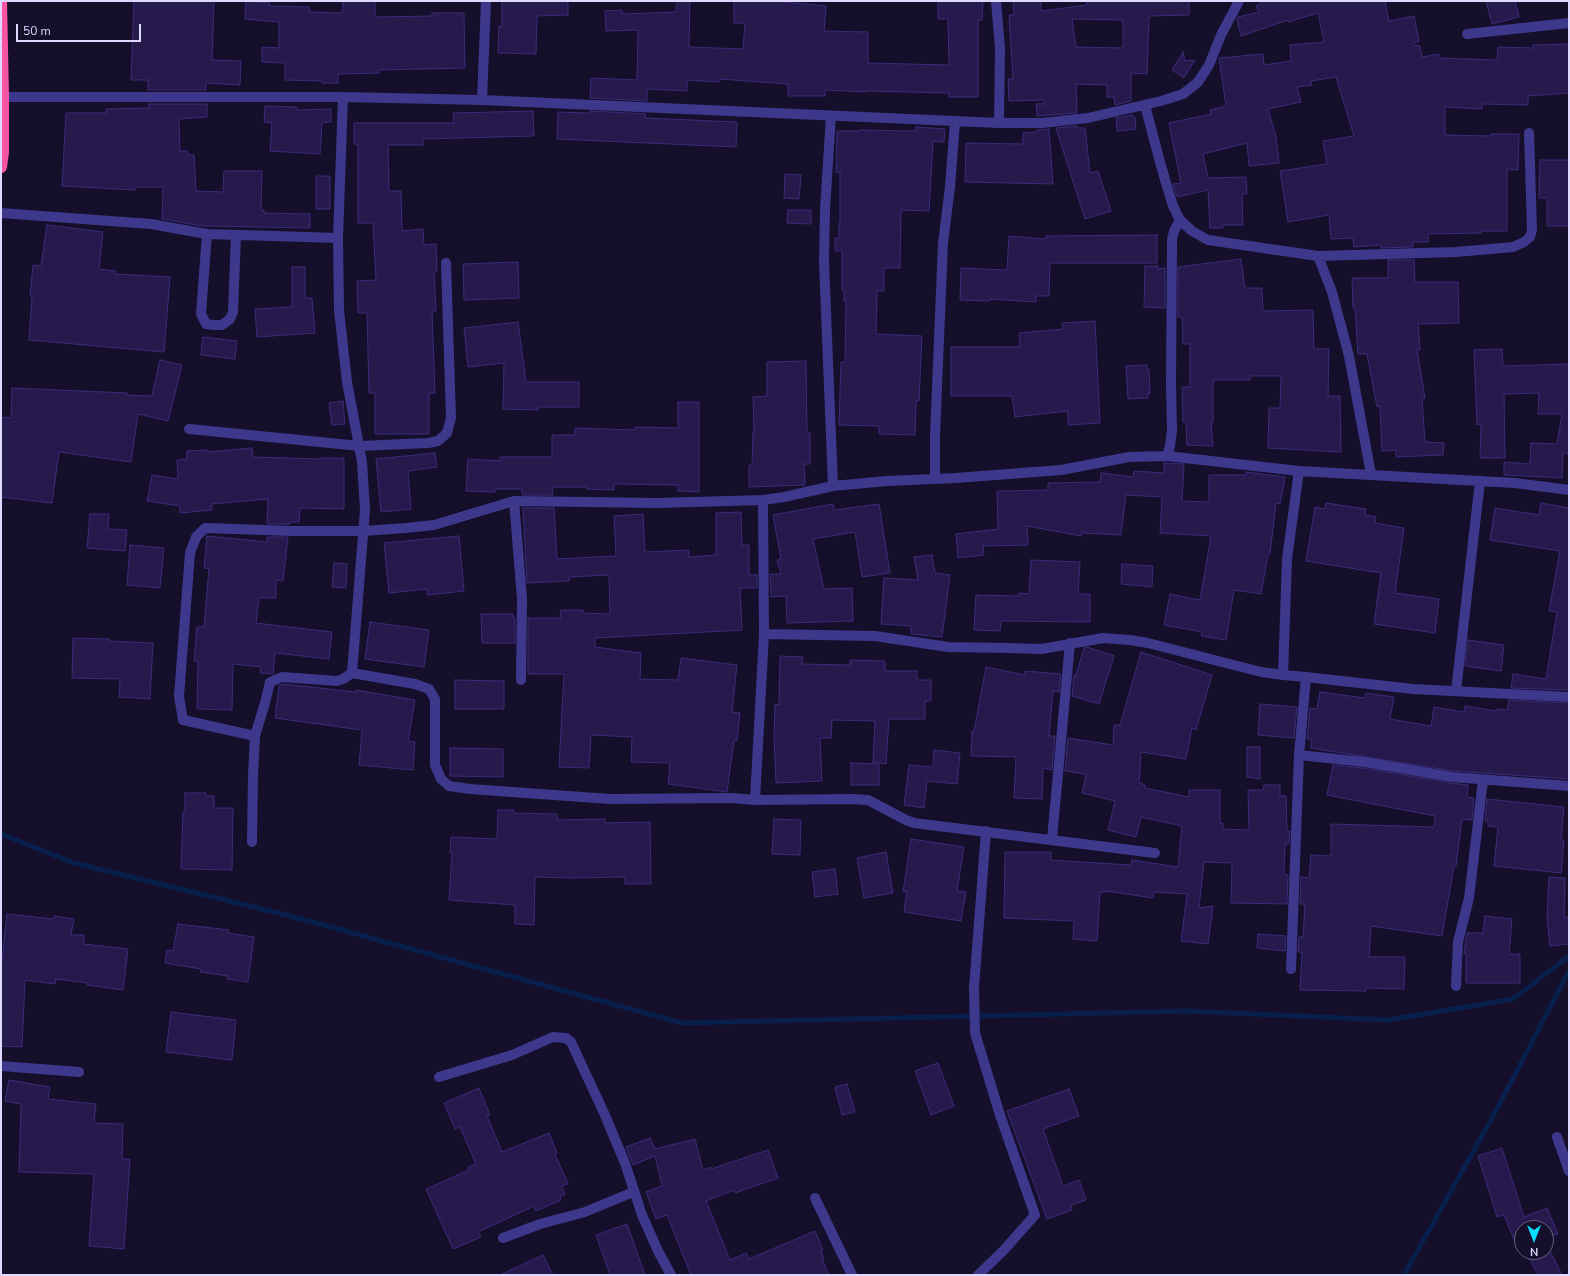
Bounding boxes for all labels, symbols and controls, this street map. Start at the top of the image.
scale bar [18,16,143,42]
text: 50 m [23,23,51,39]
north arrow [1514,1220,1554,1260]
text: N [1530,1244,1538,1259]

